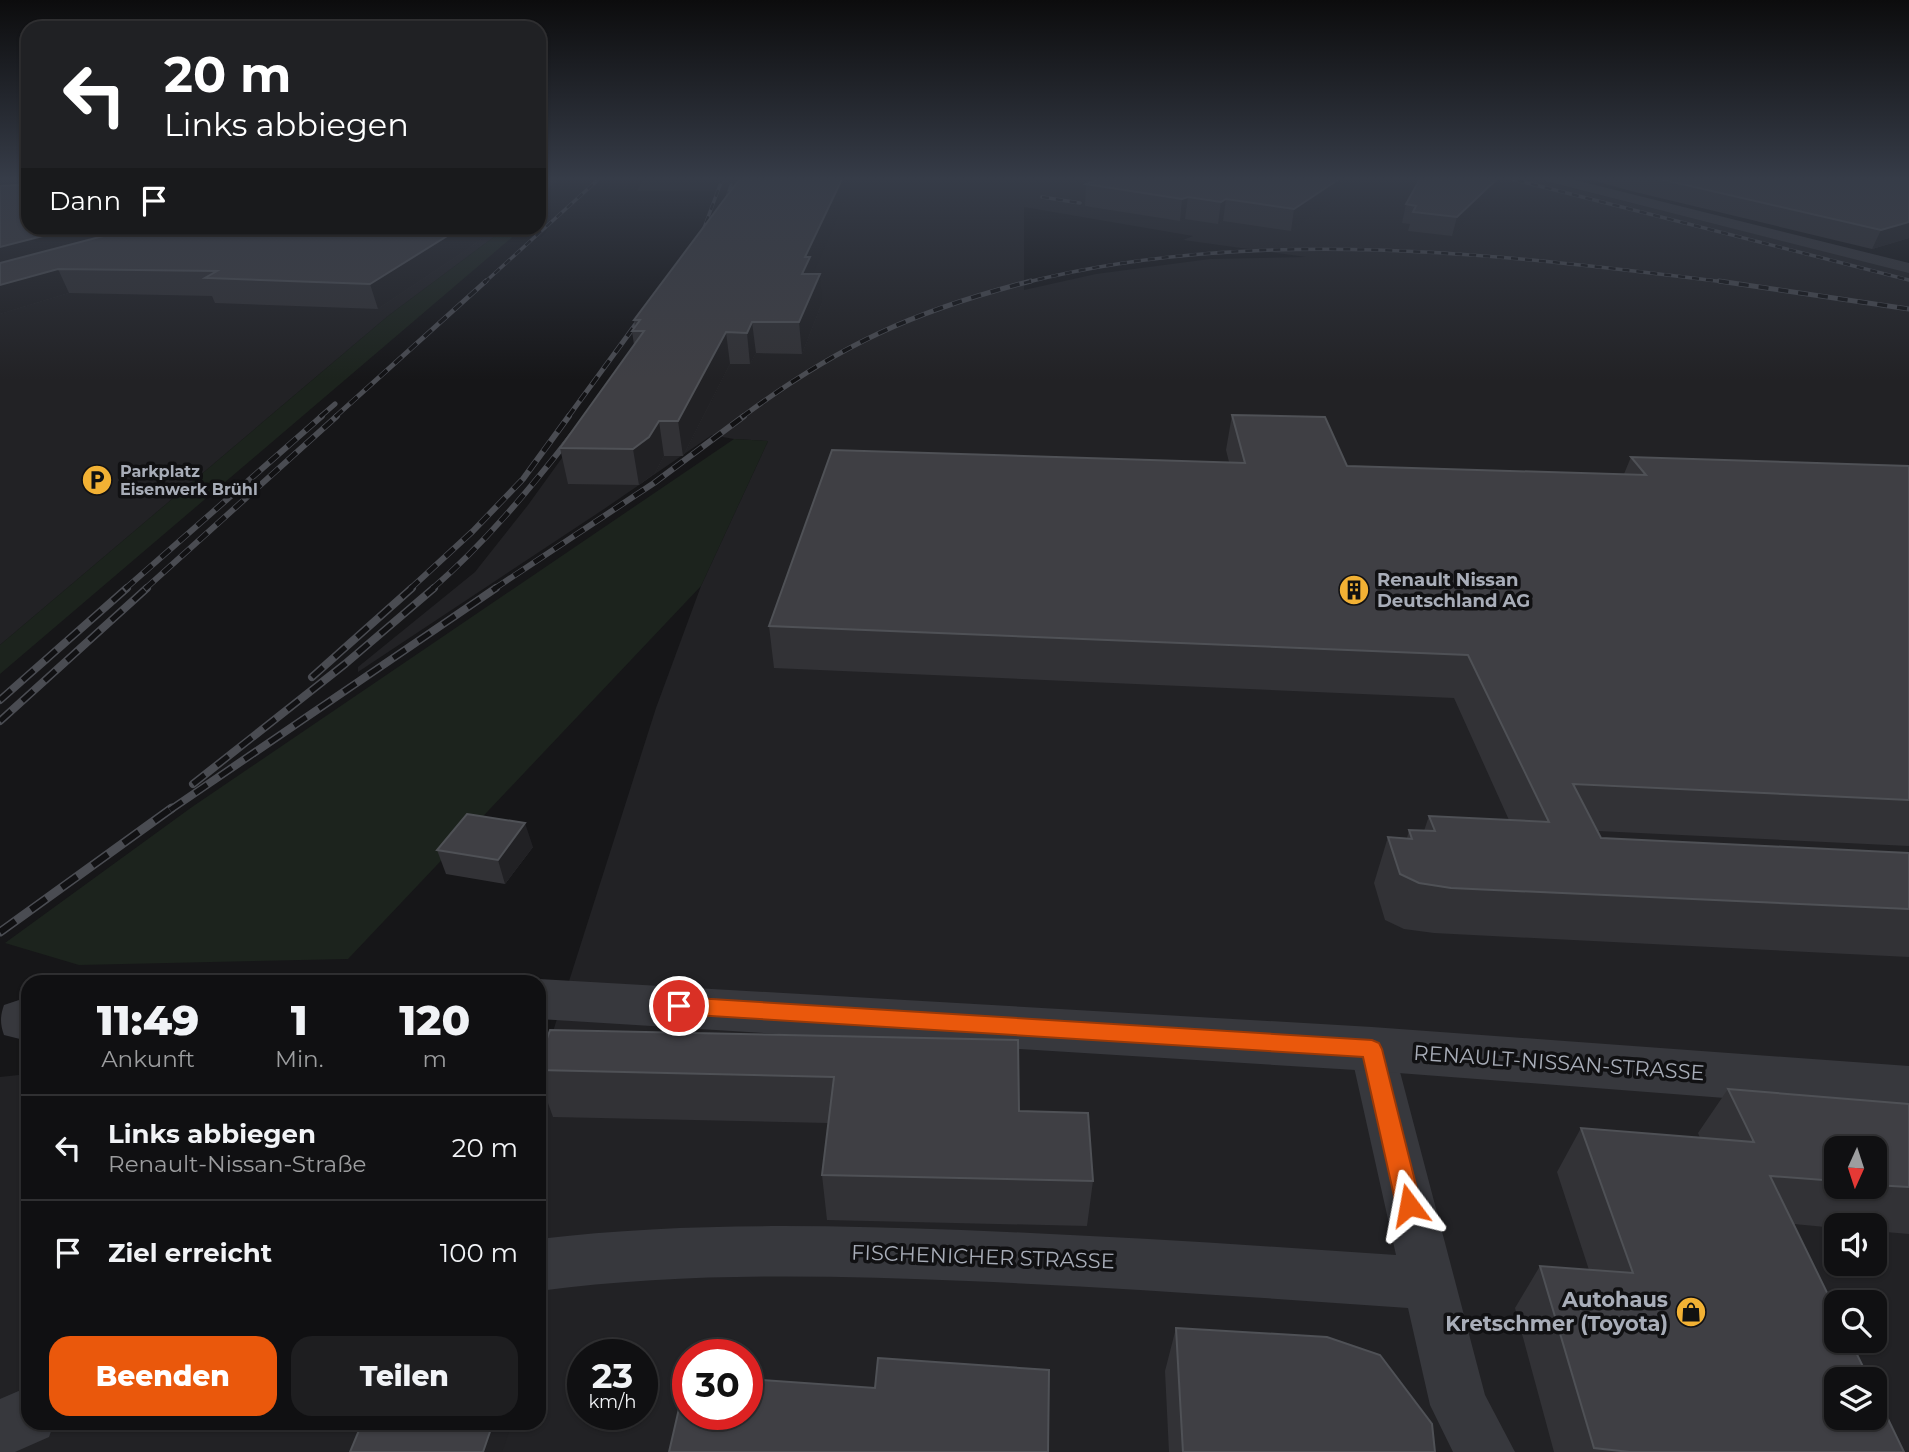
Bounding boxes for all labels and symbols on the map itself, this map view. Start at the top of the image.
place label: Parkplatz Eisenwerk Brühl [120,462,258,499]
parking icon: Parkplatz Eisenwerk Brühl [80,463,114,497]
place label: Renault Nissan Deutschland AG [1377,569,1530,612]
building icon: Renault Nissan Deutschland AG [1337,573,1371,607]
pin [649,976,709,1036]
street label: RENAULT-NISSAN-STRASSE [1413,1040,1705,1085]
north arrow [1824,1136,1886,1199]
position arrow [1372,1168,1446,1242]
street label: FISCHENICHER STRASSE [851,1239,1115,1274]
place label: Autohaus Kretschmer (Toyota) [1445,1287,1668,1336]
shop icon: Autohaus Kretschmer (Toyota) [1674,1295,1708,1329]
speed limit sign: 30 [672,1339,763,1430]

